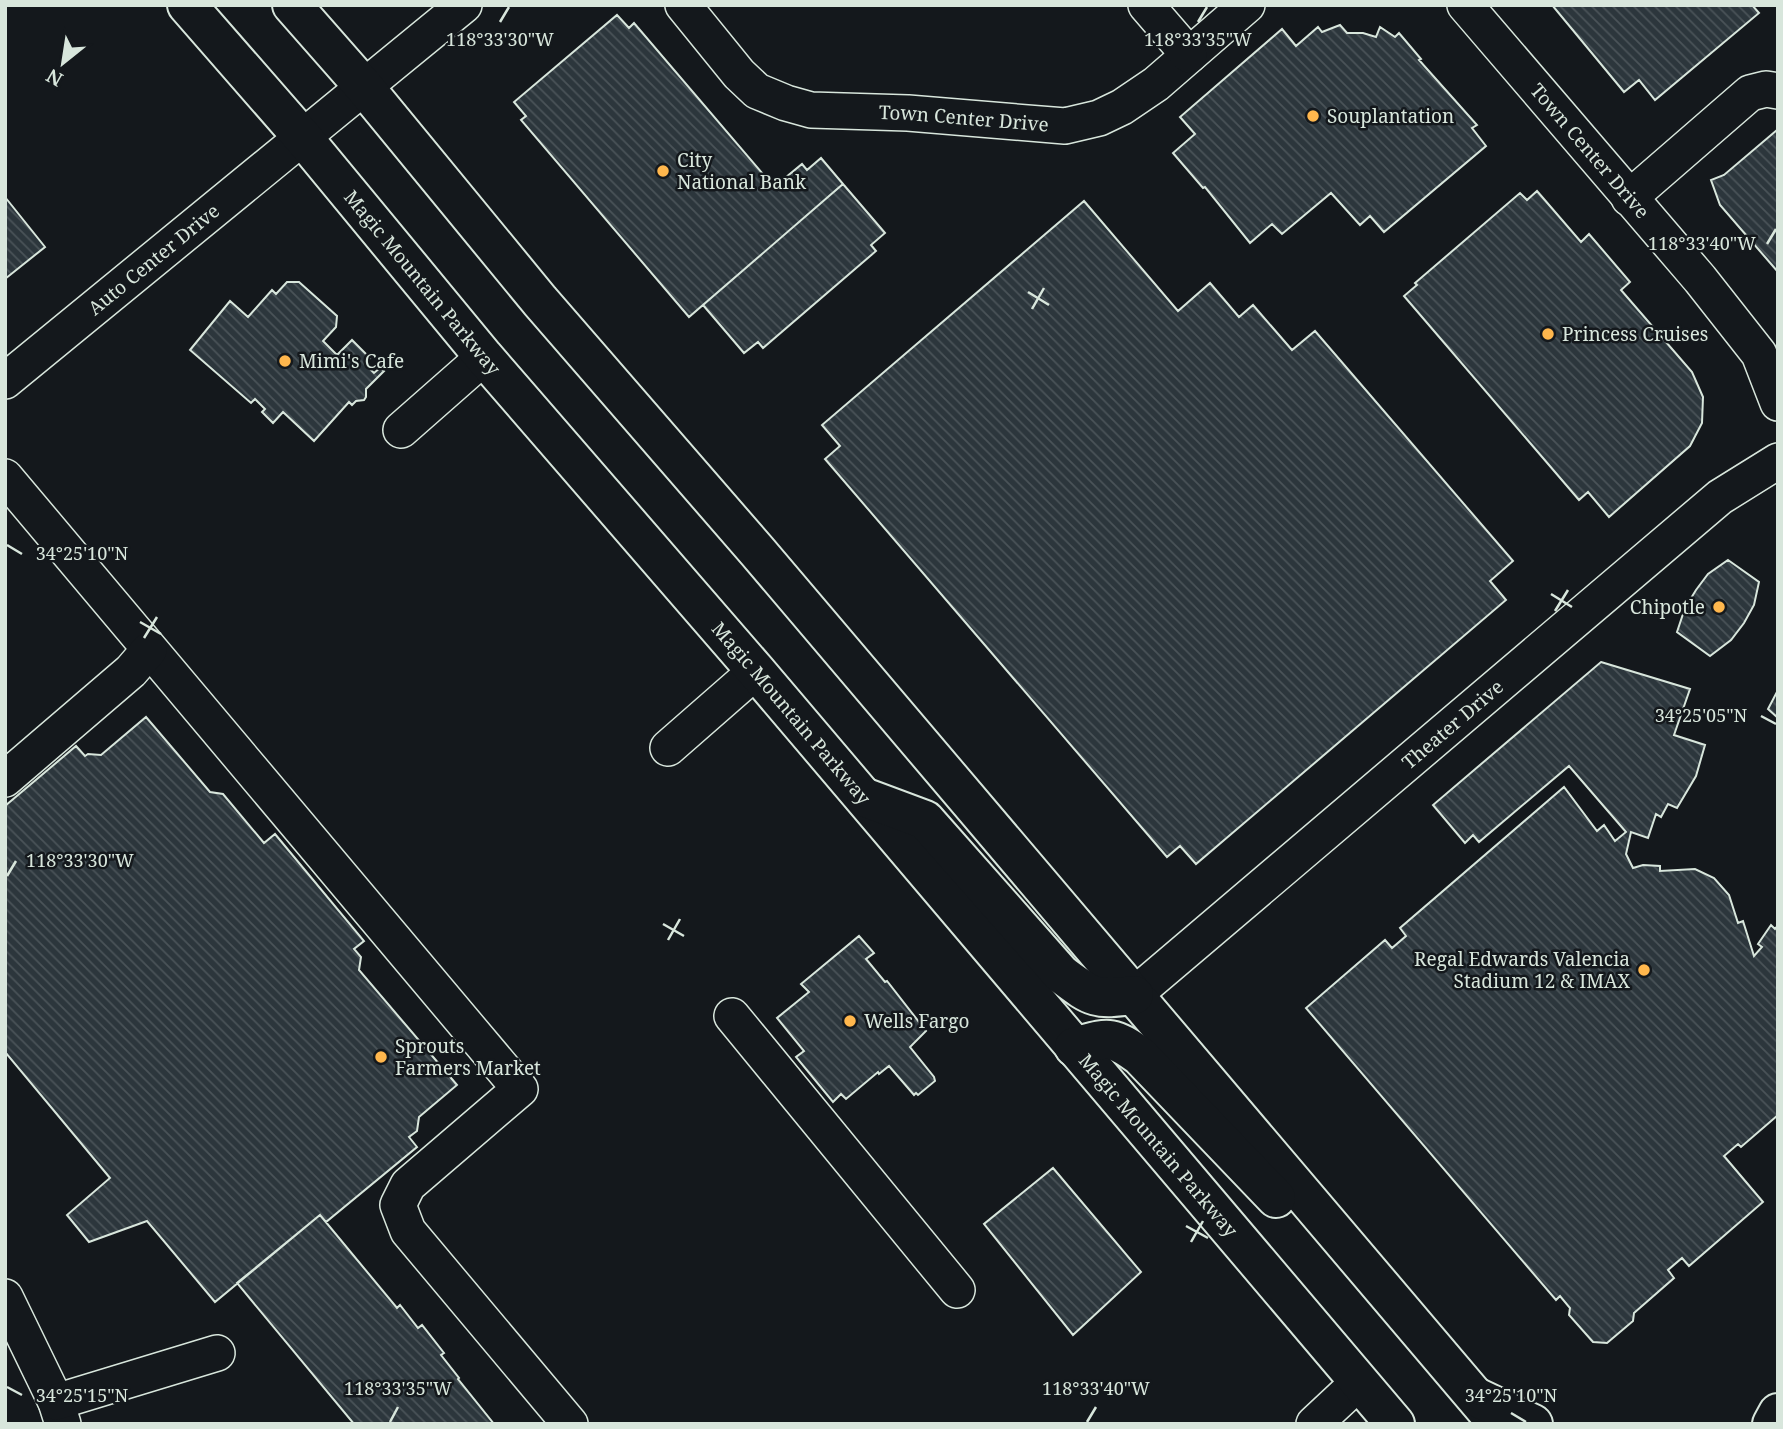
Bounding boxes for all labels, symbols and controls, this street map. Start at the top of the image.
text: 118°33'30"W [446,27,554,51]
text: 118°33'35"W [1144,27,1252,51]
north arrow [28,28,98,98]
text: N [41,63,67,93]
street label: Town Center Drive [1525,78,1655,224]
street label: Town Center Drive [878,99,1050,138]
place label: Souplantation [1327,103,1454,129]
marker: Souplantation [1305,108,1321,124]
place label: City National Bank [677,147,807,195]
marker: City National Bank [655,163,671,179]
street label: Magic Mountain Parkway [338,184,507,381]
street label: Auto Center Drive [82,198,225,321]
text: 118°33'40"W [1648,231,1756,255]
place label: Princess Cruises [1562,321,1708,347]
marker: Princess Cruises [1540,326,1556,342]
place label: Mimi's Cafe [299,348,404,374]
marker: Mimi's Cafe [277,353,293,369]
text: 34°25'10"N [36,541,129,565]
place label: Chipotle [1630,594,1705,620]
marker: Chipotle [1711,599,1727,615]
street label: Magic Mountain Parkway [706,616,877,810]
street label: Theater Drive [1396,674,1509,775]
text: 34°25'05"N [1655,703,1748,727]
text: 118°33'30"W [26,848,134,872]
place label: Regal Edwards Valencia Stadium 12 & IMAX [1414,946,1630,994]
marker: Regal Edwards Valencia Stadium 12 & IMAX [1636,962,1652,978]
place label: Wells Fargo [864,1008,970,1034]
marker: Wells Fargo [842,1013,858,1029]
place label: Sprouts Farmers Market [395,1033,541,1081]
street label: Magic Mountain Parkway [1073,1048,1244,1243]
marker: Sprouts Farmers Market [373,1049,389,1065]
text: 118°33'35"W [344,1376,452,1400]
text: 118°33'40"W [1042,1376,1150,1400]
text: 34°25'15"N [36,1383,129,1407]
text: 34°25'10"N [1465,1383,1558,1407]

